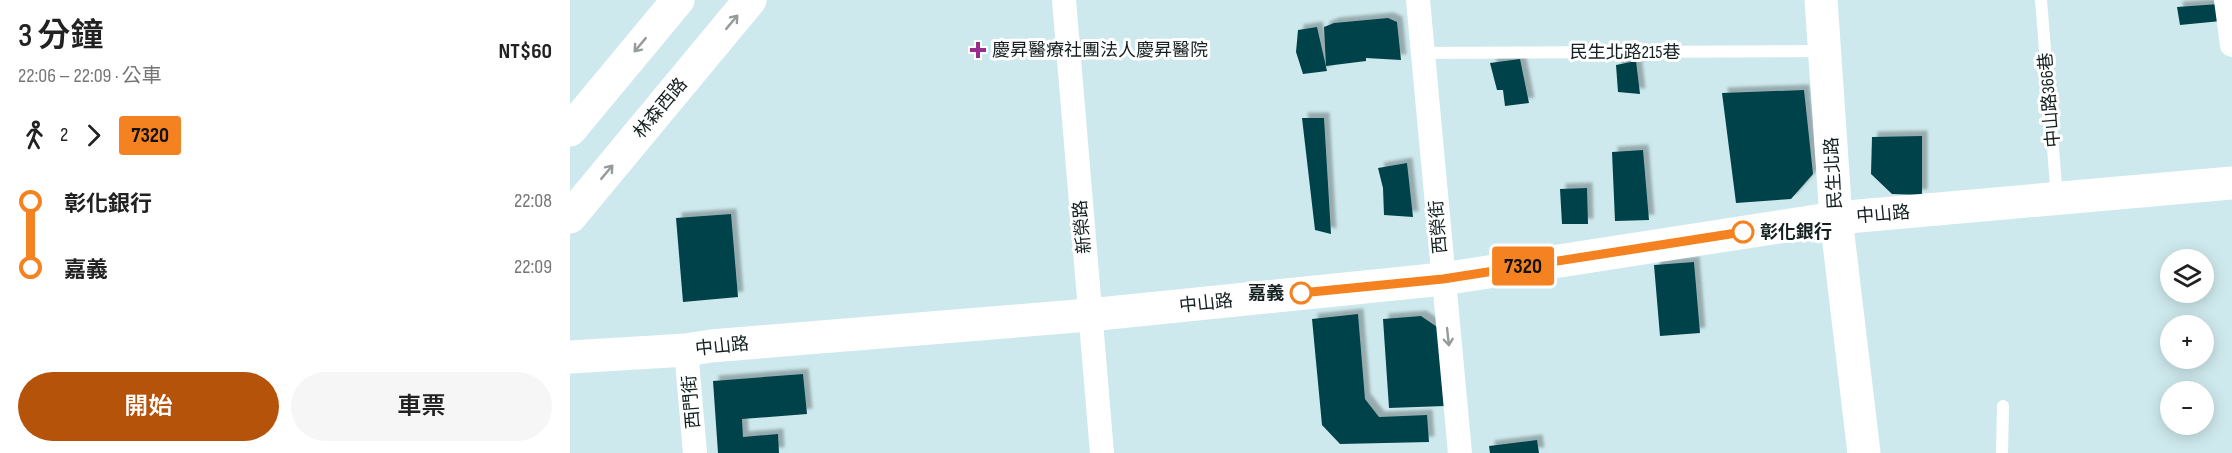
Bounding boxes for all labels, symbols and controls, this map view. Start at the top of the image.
one-way arrow [726,14,739,30]
text: 3 分鐘 [18,16,104,56]
one-way arrow [634,37,647,53]
text: NT$60 [499,38,552,65]
place label: 慶昇醫療社團法人慶昇醫院 [992,40,1208,61]
marker: 慶昇醫療社團法人慶昇醫院 [969,41,987,59]
street label: 民生北路215巷 [1570,42,1681,63]
street label: 中山路366巷 [2035,52,2064,148]
text: 22:06 – 22:09 · 公車 [18,64,162,88]
street label: 林森西路 [629,74,692,143]
icon: walk [18,119,51,152]
icon: forward [77,119,110,152]
text: 2 [60,123,68,147]
text: 7320 [131,123,169,148]
street label: 民生北路 [1821,136,1846,209]
one-way arrow [601,164,614,180]
text: 22:08 [514,189,552,213]
text: 彰化銀行 [64,191,152,218]
street label: 新榮路 [1070,199,1095,255]
street label: 西榮街 [1426,199,1451,255]
street label: 中山路 [1855,202,1911,227]
marker: 彰化銀行 [1732,221,1754,243]
place label: 彰化銀行 [1760,221,1832,243]
line badge: 7320 [1481,246,1565,286]
map controls [2160,249,2214,435]
button: layers [2160,249,2214,303]
text: 7320 [1504,254,1542,279]
text: 22:09 [514,255,552,279]
text: 嘉義 [64,257,108,284]
marker: 嘉義 [1290,282,1312,304]
place label: 嘉義 [1248,283,1284,304]
street label: 中山路 [1178,290,1234,317]
button: + [2160,315,2214,369]
one-way arrow [1443,327,1454,346]
street label: 中山路 [694,333,750,360]
button: 開始 [18,372,279,441]
button: 車票 [291,372,552,441]
street label: 西門街 [679,374,704,430]
button: − [2160,381,2214,435]

